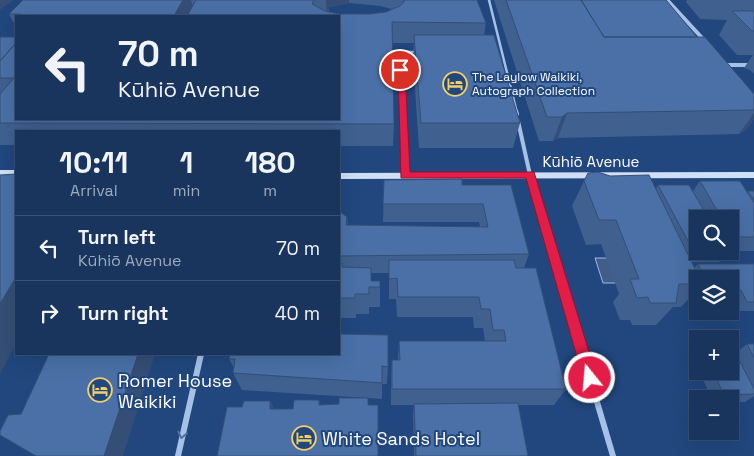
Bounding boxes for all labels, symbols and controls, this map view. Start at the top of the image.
text: 70 m [118,32,199,76]
icon: left [35,35,100,100]
pin [379,49,421,91]
icon: arrive [386,56,414,84]
place label: The Laylow Waikiki, Autograph Collection [472,69,595,99]
hotel icon: The Laylow Waikiki, Autograph Collection [442,71,468,97]
text: Kūhiō Avenue [118,75,260,103]
text: 10:11 [59,143,128,182]
text: 1 [180,143,193,182]
text: 180 [245,143,296,182]
street label: Kūhiō Avenue [543,152,640,171]
text: Arrival [70,180,118,201]
text: min [173,180,200,201]
text: m [263,180,277,201]
map controls [689,210,739,440]
button: search [689,210,739,260]
text: Turn left [78,225,156,250]
icon: left [35,234,63,262]
text: 70 m [276,236,320,261]
text: Kūhiō Avenue [78,250,181,271]
button: layers [689,270,739,320]
icon: right [35,299,63,327]
text: Turn right [78,301,168,326]
text: 40 m [275,301,320,326]
button: + [689,330,739,380]
position arrow [563,351,615,403]
place label: Romer House Waikiki [118,369,232,413]
hotel icon: Romer House Waikiki [87,377,113,403]
button: − [689,390,739,440]
hotel icon: White Sands Hotel [291,425,317,451]
place label: White Sands Hotel [322,427,480,450]
one-way arrow [177,431,188,440]

